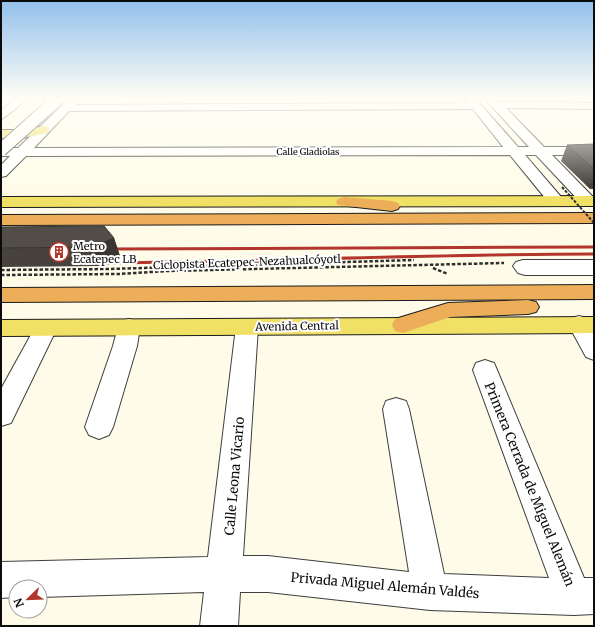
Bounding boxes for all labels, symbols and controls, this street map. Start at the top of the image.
street label: Calle Gladiolas [277,146,340,157]
place label: Metro Ecatepec LB [73,239,137,266]
building icon: Metro Ecatepec LB [48,241,70,263]
street label: Ciclopista Ecatepec-Nezahualcóyotl [153,252,342,272]
street label: Avenida Central [254,318,339,334]
street label: Primera Cerrada de Miguel Alemán [481,380,579,589]
street label: Calle Leona Vicario [221,416,248,536]
street label: Privada Miguel Alemán Valdés [290,569,480,602]
north arrow [8,579,48,619]
text: N [11,596,27,610]

